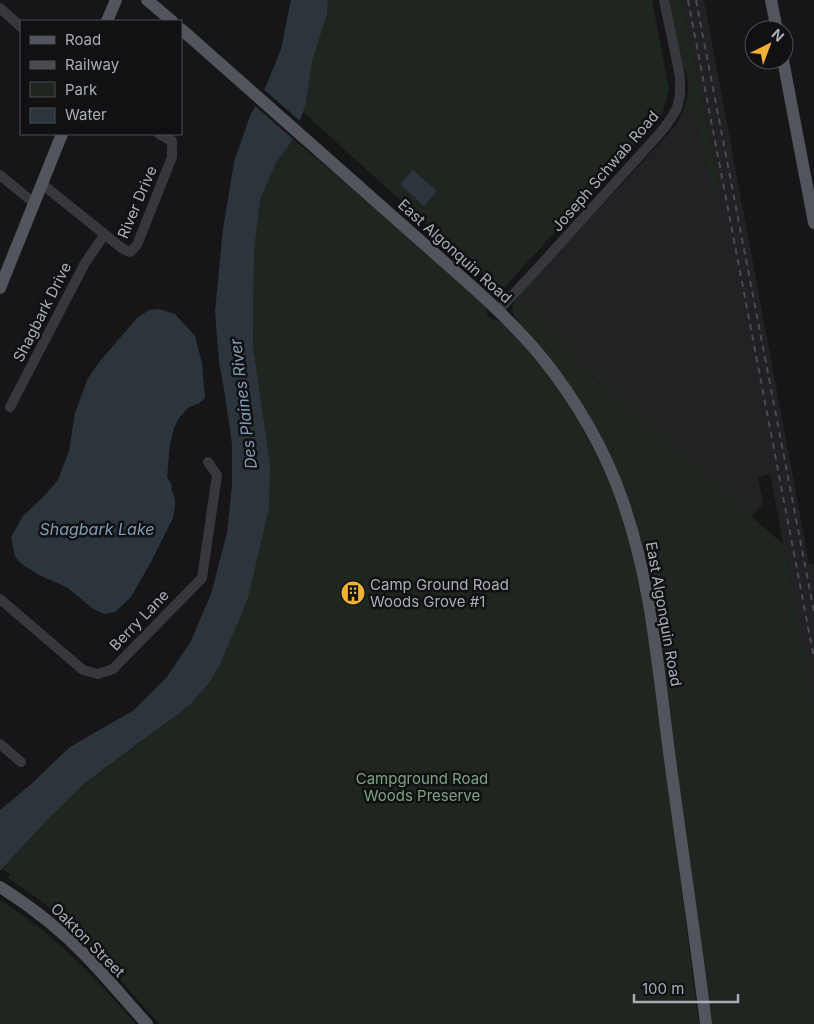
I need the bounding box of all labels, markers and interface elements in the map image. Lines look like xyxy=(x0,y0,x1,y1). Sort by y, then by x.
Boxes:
legend xyxy=(20,20,182,135)
north arrow xyxy=(744,20,794,70)
text: N xyxy=(768,25,788,45)
text: Road xyxy=(65,30,101,49)
text: Railway xyxy=(65,55,120,74)
text: Park xyxy=(65,80,98,99)
text: Water xyxy=(65,105,107,124)
street label: Joseph Schwab Road xyxy=(547,107,663,235)
street label: River Drive xyxy=(113,163,161,241)
street label: East Algonquin Road xyxy=(394,195,516,307)
street label: Shagbark Drive xyxy=(9,259,75,365)
water label: Des Plaines River xyxy=(225,337,261,470)
water label: Shagbark Lake xyxy=(39,519,155,539)
street label: East Algonquin Road xyxy=(642,540,686,688)
place label: Camp Ground Road Woods Grove #1 xyxy=(370,575,509,611)
building icon: Camp Ground Road Woods Grove #1 xyxy=(340,580,366,606)
street label: Berry Lane xyxy=(105,586,173,654)
park label: Campground Road Woods Preserve xyxy=(356,769,488,805)
street label: Oakton Street xyxy=(47,899,129,981)
scale bar xyxy=(634,972,738,1004)
text: 100 m xyxy=(642,979,684,998)

